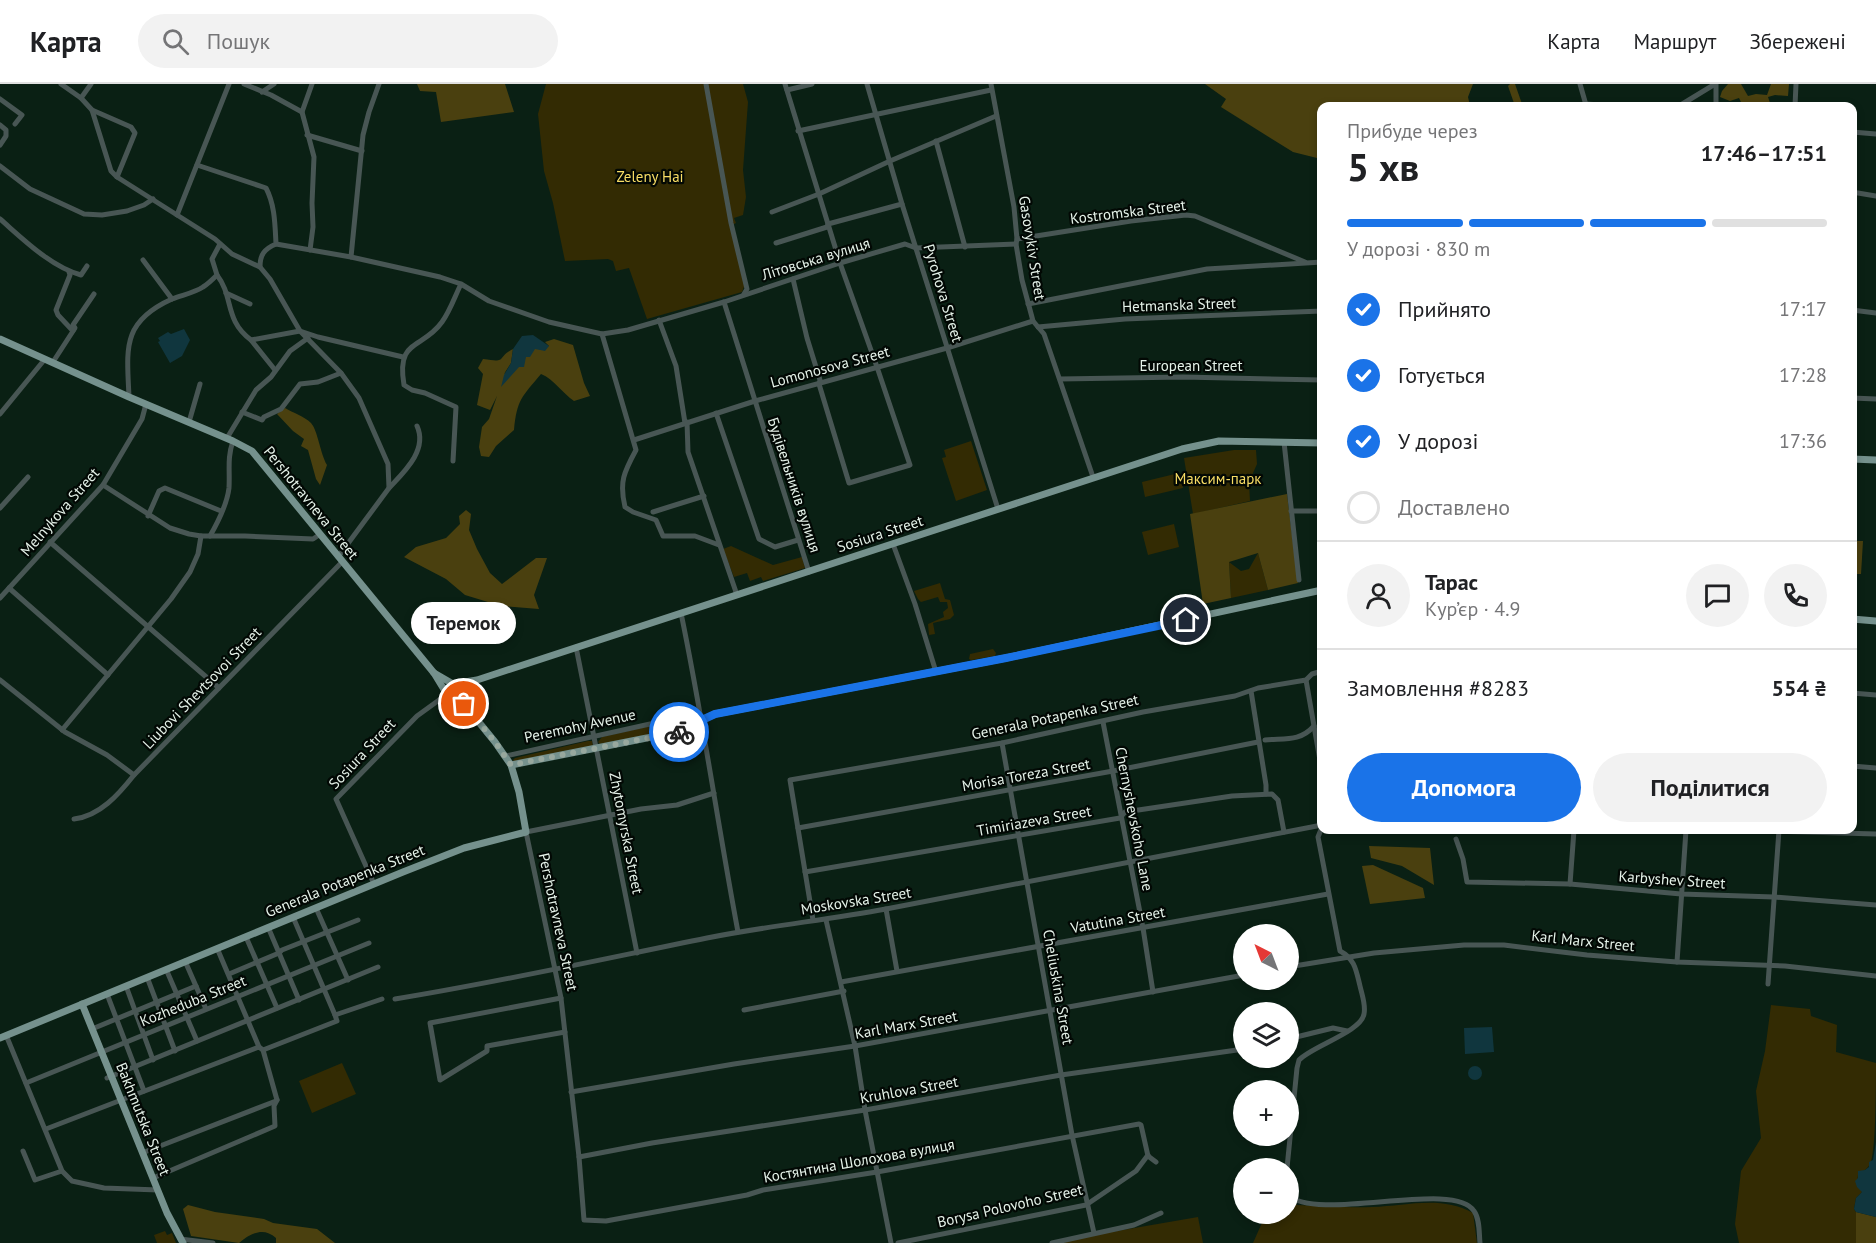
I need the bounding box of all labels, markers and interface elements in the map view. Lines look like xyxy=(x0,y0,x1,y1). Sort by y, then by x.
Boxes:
search box xyxy=(138,14,558,68)
text: Карта xyxy=(30,23,102,60)
icon: search xyxy=(159,25,192,58)
text: Пошук xyxy=(207,27,270,55)
text: Карта xyxy=(1547,28,1600,55)
text: Маршрут xyxy=(1633,28,1716,55)
text: Збережені xyxy=(1749,28,1846,55)
text: Прибуде через xyxy=(1347,118,1478,144)
text: 17:46–17:51 xyxy=(1701,139,1827,167)
text: 5 хв xyxy=(1347,141,1419,192)
park label: Zeleny Hai xyxy=(616,167,684,186)
street label: Gasovykiv Street xyxy=(1015,194,1050,301)
street label: Kostromska Street xyxy=(1069,195,1187,228)
street label: Літовська вулиця xyxy=(758,233,872,284)
text: У дорозі · 830 m xyxy=(1347,236,1490,262)
street label: Pyrohova Street xyxy=(920,242,967,344)
street label: Hetmanska Street xyxy=(1122,293,1236,316)
icon: check xyxy=(1347,293,1380,326)
text: Прийнято xyxy=(1398,295,1491,323)
text: 17:17 xyxy=(1779,296,1827,322)
street label: Lomonosova Street xyxy=(768,341,892,392)
street label: European Street xyxy=(1140,356,1242,375)
icon: check xyxy=(1347,359,1380,392)
text: Готується xyxy=(1398,361,1485,389)
text: 17:28 xyxy=(1779,362,1827,388)
street label: Будівельників вулиця xyxy=(764,415,825,555)
icon: check xyxy=(1347,425,1380,458)
text: У дорозі xyxy=(1398,427,1478,455)
text: 17:36 xyxy=(1779,428,1827,454)
street label: Pershotravneva Street xyxy=(260,442,363,563)
street label: Melnykova Street xyxy=(16,464,103,560)
park label: Максим-парк xyxy=(1174,469,1262,488)
text: Доставлено xyxy=(1398,493,1510,521)
street label: Sosiura Street xyxy=(834,511,925,556)
button: person xyxy=(1347,564,1410,627)
button: chat xyxy=(1686,564,1749,627)
button: phone xyxy=(1764,564,1827,627)
text: Тарас xyxy=(1425,568,1478,596)
pin xyxy=(1160,594,1211,645)
text: Кур’єр · 4.9 xyxy=(1425,596,1520,622)
callout: Теремок xyxy=(412,602,516,644)
icon: home xyxy=(1169,603,1202,636)
text: Теремок xyxy=(427,610,500,636)
street label: Liubovi Shevtsovoi Street xyxy=(138,623,265,753)
text: Замовлення #8283 xyxy=(1347,674,1529,702)
text: 554 ₴ xyxy=(1772,674,1827,702)
pin xyxy=(438,678,489,729)
icon: bag xyxy=(447,687,480,720)
street label: Generala Potapenka Street xyxy=(970,690,1140,744)
courier xyxy=(649,702,709,762)
street label: Peremohy Avenue xyxy=(522,704,637,747)
street label: Sosiura Street xyxy=(324,715,399,793)
icon: bike xyxy=(663,716,696,749)
street label: Chernyshevskoho Lane xyxy=(1111,745,1158,892)
button: Допомога xyxy=(1347,753,1581,822)
button: Поділитися xyxy=(1593,753,1827,822)
street label: Morisa Toreza Street xyxy=(960,754,1091,795)
street label: Zhytomyrska Street xyxy=(605,770,648,896)
street label: Timiriazeva Street xyxy=(975,801,1093,840)
street label: Generala Potapenka Street xyxy=(262,840,427,921)
street label: Pershotravneva Street xyxy=(535,851,582,993)
street label: Karbyshev Street xyxy=(1618,866,1726,893)
street label: Moskovska Street xyxy=(799,882,913,919)
street label: Vatutina Street xyxy=(1068,902,1167,937)
north arrow xyxy=(1233,924,1299,990)
map controls xyxy=(1233,924,1299,1224)
street label: Karl Marx Street xyxy=(1531,926,1636,955)
street label: Cheliuskina Street xyxy=(1039,928,1078,1046)
street label: Kozheduba Street xyxy=(137,971,249,1030)
button: layers xyxy=(1233,1002,1299,1068)
street label: Karl Marx Street xyxy=(853,1006,959,1043)
street label: Bakhmutska Street xyxy=(112,1060,175,1178)
street label: Kruhlova Street xyxy=(858,1072,959,1107)
button: + xyxy=(1233,1080,1299,1146)
street label: Костянтина Шолохова вулиця xyxy=(762,1134,956,1187)
button: − xyxy=(1233,1158,1299,1224)
street label: Borysa Polovoho Street xyxy=(935,1180,1084,1231)

